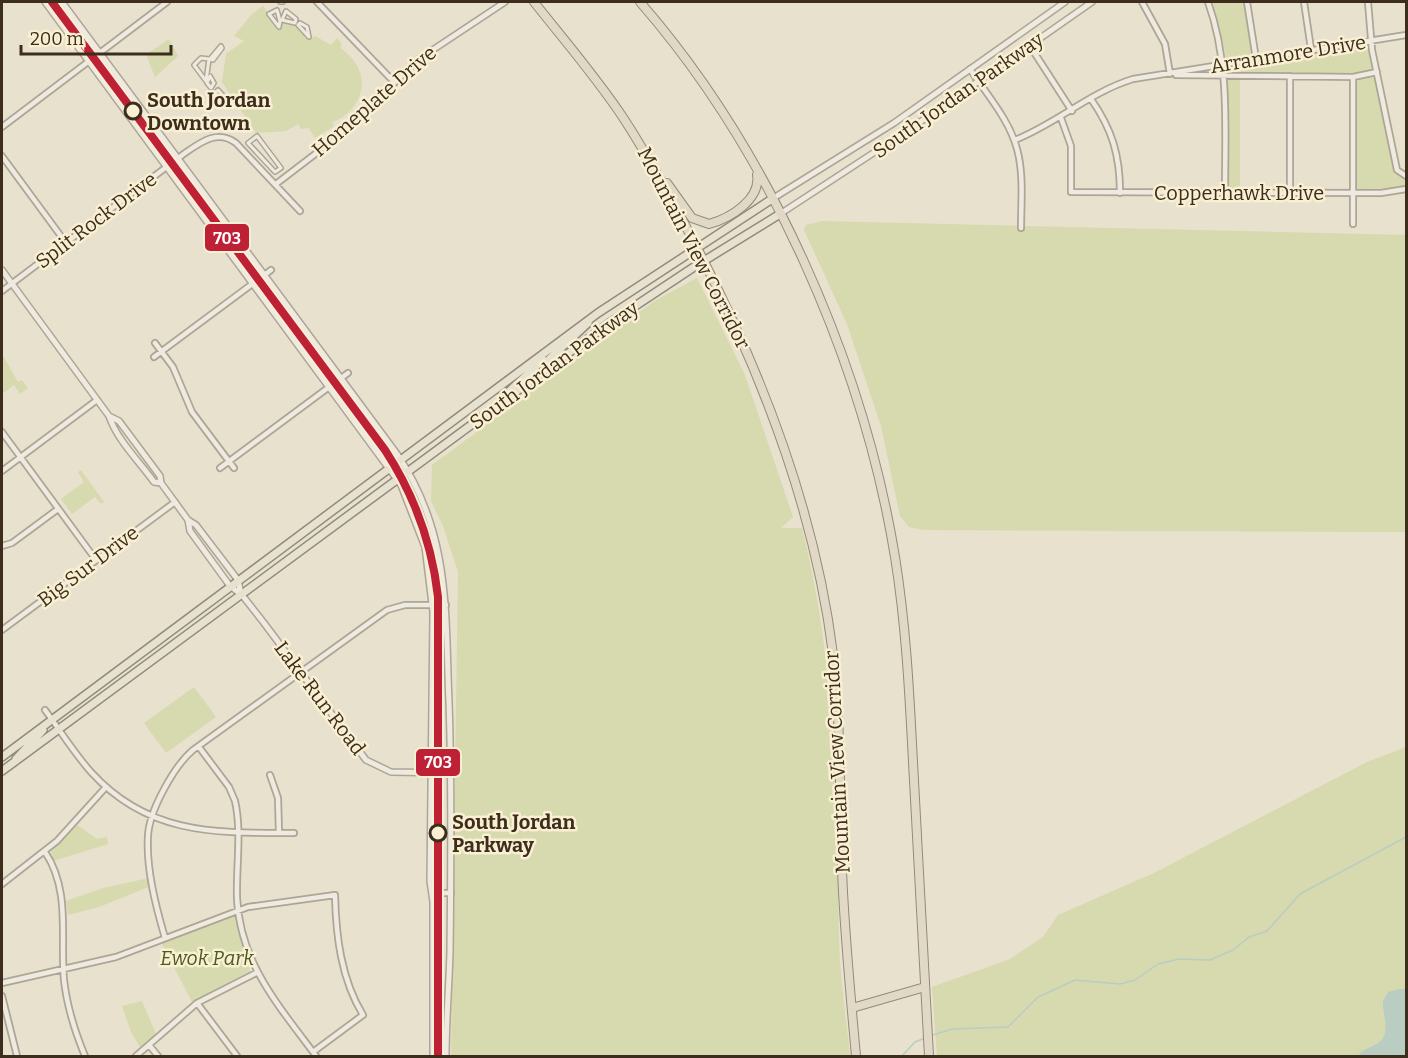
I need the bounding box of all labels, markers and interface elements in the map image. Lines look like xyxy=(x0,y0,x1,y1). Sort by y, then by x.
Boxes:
scale bar xyxy=(21,18,171,56)
street label: South Jordan Parkway xyxy=(868,27,1048,163)
text: 200 m xyxy=(30,28,84,50)
street label: Arranmore Drive xyxy=(1208,30,1368,78)
street label: Homeplate Drive xyxy=(307,41,441,161)
place label: South Jordan Downtown xyxy=(147,88,271,135)
marker: South Jordan Downtown xyxy=(124,102,142,120)
street label: Mountain View Corridor xyxy=(633,143,755,353)
street label: Split Rock Drive xyxy=(31,167,161,273)
street label: Copperhawk Drive xyxy=(1154,181,1324,205)
line badge: 703 xyxy=(204,223,250,252)
text: 703 xyxy=(213,229,241,248)
street label: South Jordan Parkway xyxy=(465,295,643,434)
street label: Big Sur Drive xyxy=(33,520,143,612)
street label: Lake Run Road xyxy=(269,636,371,760)
street label: Mountain View Corridor xyxy=(819,650,855,874)
line badge: 703 xyxy=(415,748,461,777)
text: 703 xyxy=(424,753,452,772)
place label: South Jordan Parkway xyxy=(452,810,576,857)
marker: South Jordan Parkway xyxy=(429,824,447,842)
park label: Ewok Park xyxy=(160,946,254,970)

